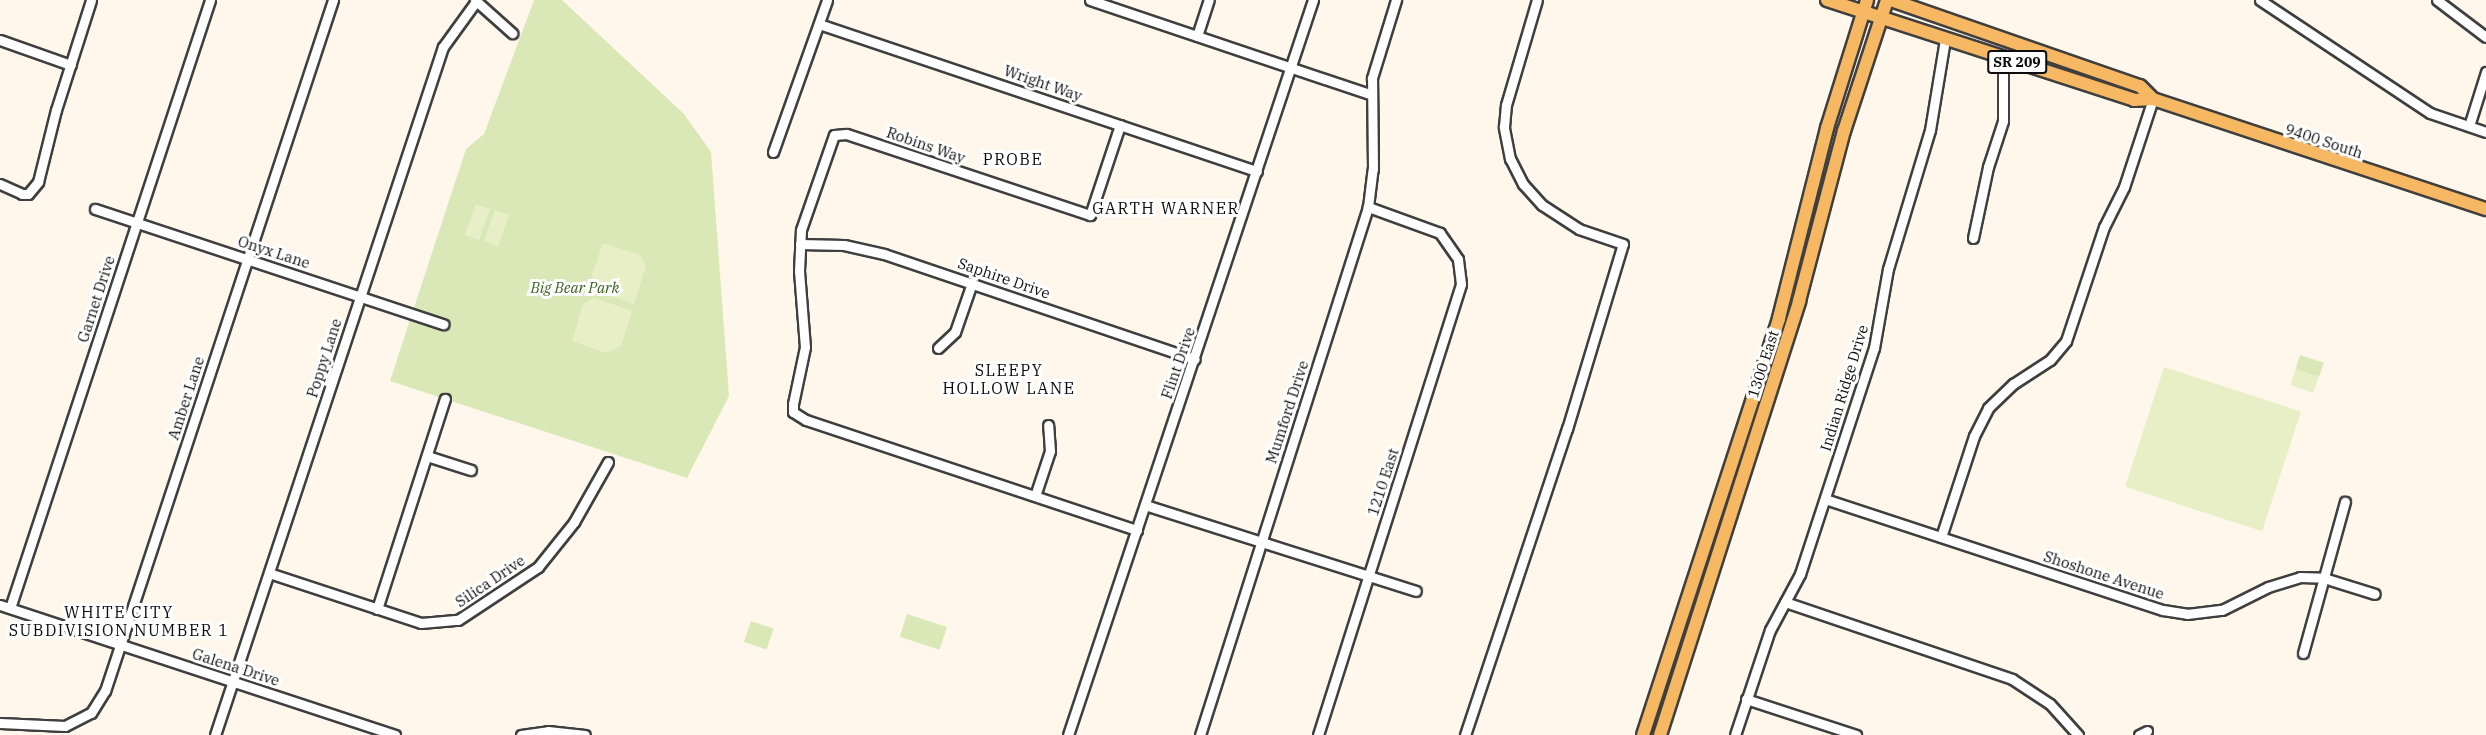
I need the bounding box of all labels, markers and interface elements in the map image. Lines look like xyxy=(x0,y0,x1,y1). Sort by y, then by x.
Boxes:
road number: SR 209 xyxy=(1987,51,2047,73)
street label: Wright Way xyxy=(1002,61,1084,105)
street label: 9400 South xyxy=(2283,120,2365,162)
street label: Robins Way xyxy=(884,123,968,167)
district label: PROBE xyxy=(983,149,1043,169)
district label: GARTH WARNER xyxy=(1092,198,1240,218)
street label: Onyx Lane xyxy=(236,232,312,272)
street label: Garnet Drive xyxy=(74,253,118,345)
street label: Saphire Drive xyxy=(956,254,1052,302)
park label: Big Bear Park xyxy=(530,279,620,297)
street label: Poppy Lane xyxy=(303,316,345,400)
street label: Indian Ridge Drive xyxy=(1816,323,1872,453)
street label: Flint Drive xyxy=(1157,325,1199,401)
street label: 1300 East xyxy=(1744,328,1782,400)
street label: Amber Lane xyxy=(164,354,208,442)
street label: Mumford Drive xyxy=(1262,358,1312,466)
district label: SLEEPY HOLLOW LANE xyxy=(942,360,1076,398)
street label: 1210 East xyxy=(1364,446,1402,518)
street label: Shoshone Avenue xyxy=(2041,547,2167,603)
street label: Silica Drive xyxy=(452,551,528,611)
district label: WHITE CITY SUBDIVISION NUMBER 1 xyxy=(9,602,229,640)
street label: Galena Drive xyxy=(190,644,282,690)

